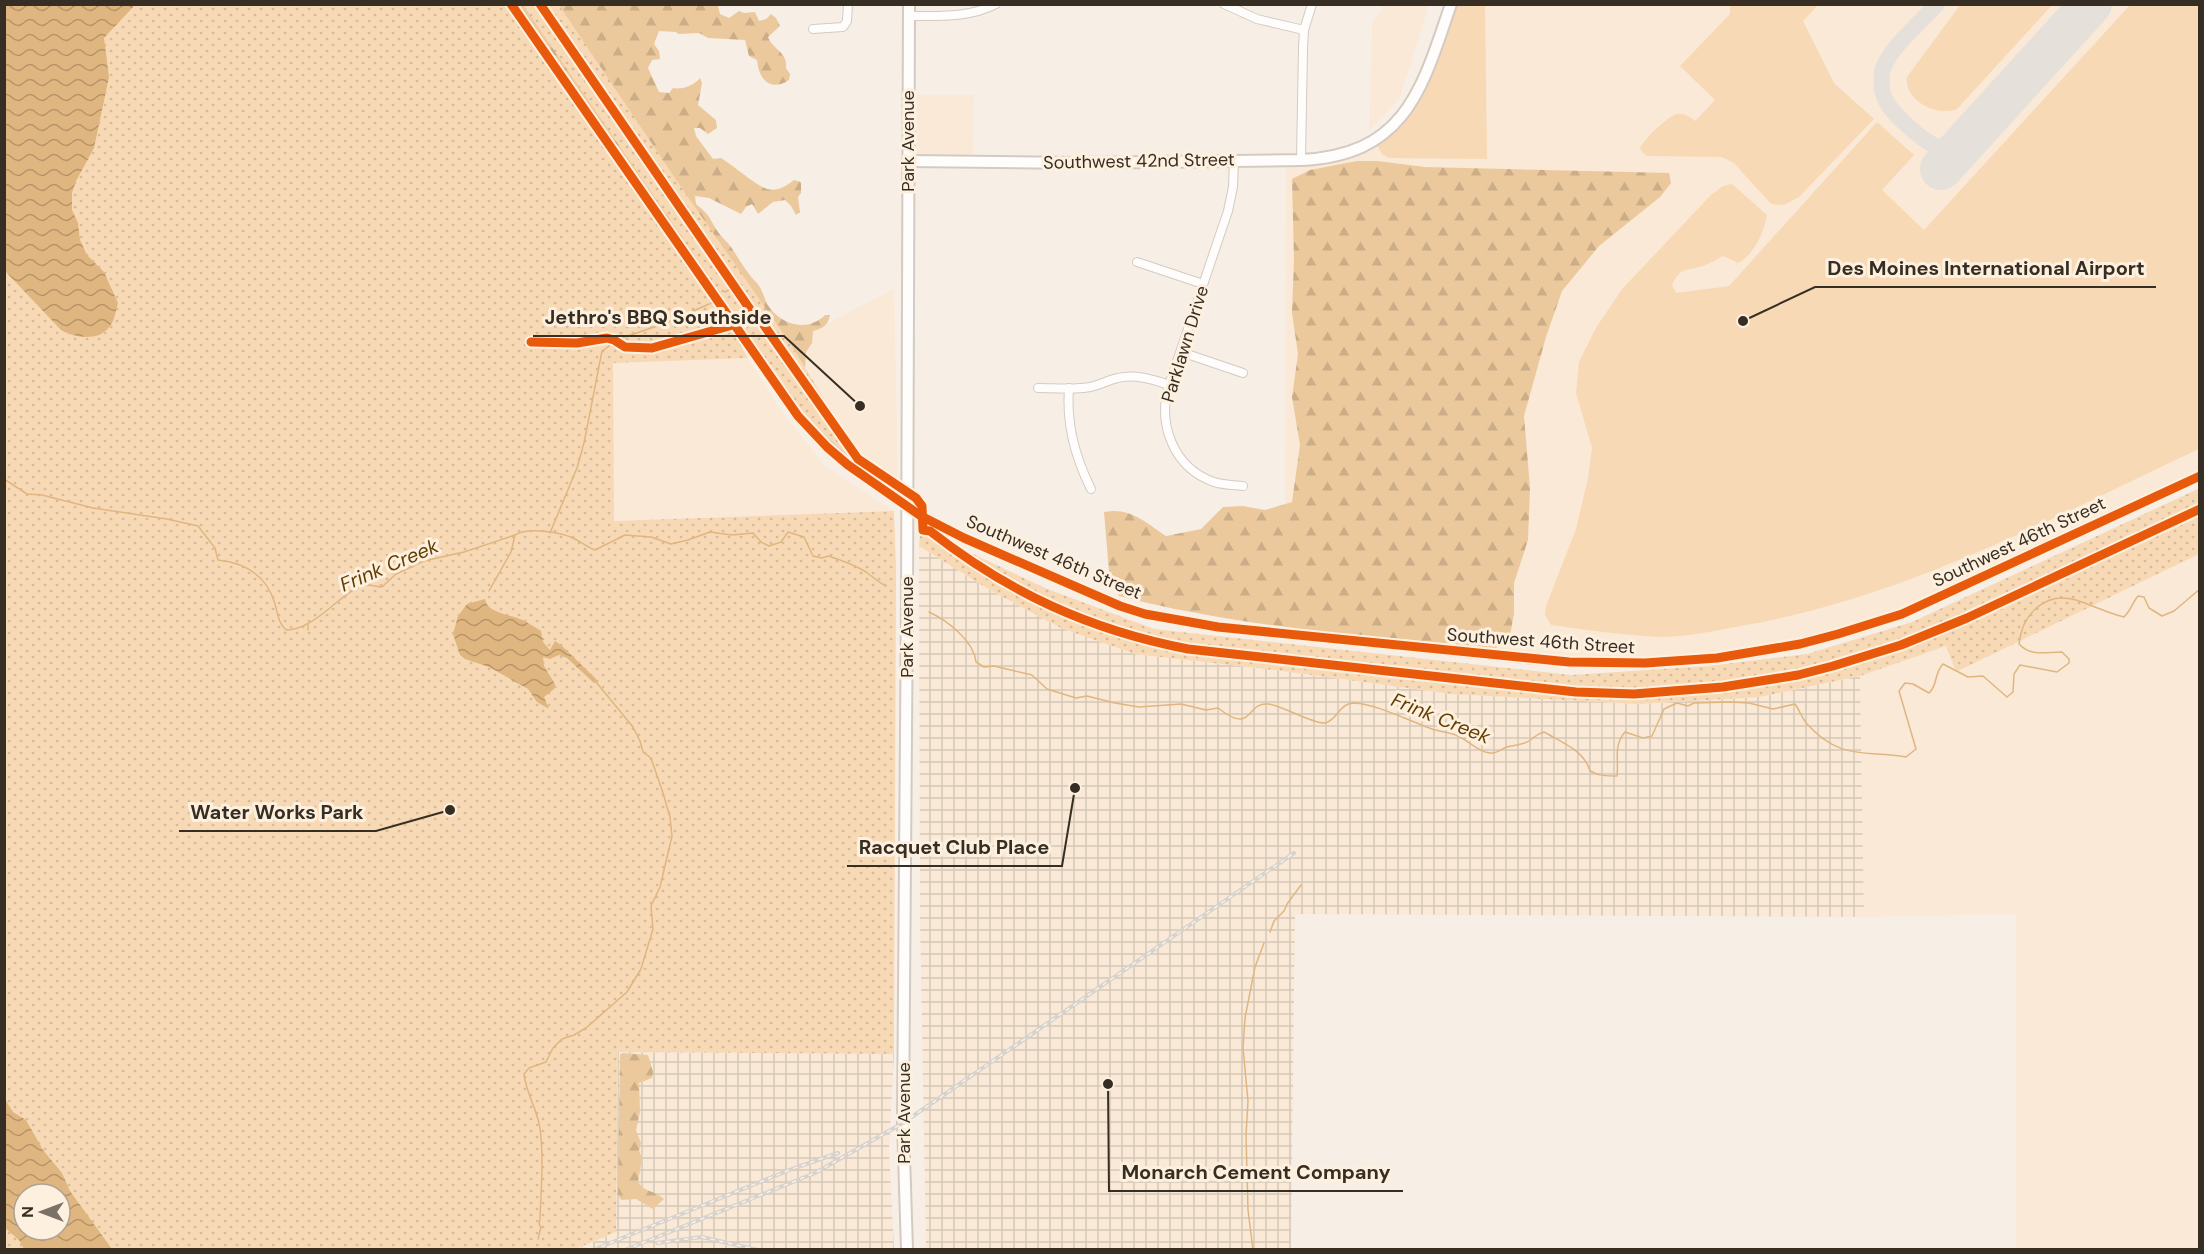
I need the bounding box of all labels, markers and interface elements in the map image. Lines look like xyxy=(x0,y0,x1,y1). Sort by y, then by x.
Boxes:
street label: Park Avenue xyxy=(896,90,920,192)
street label: Southwest 42nd Street xyxy=(1043,147,1235,175)
callout: Des Moines International Airport xyxy=(1815,249,2156,287)
text: Des Moines International Airport xyxy=(1827,255,2145,281)
street label: Parklawn Drive xyxy=(1156,283,1214,405)
callout: Jethro's BBQ Southside xyxy=(533,298,784,336)
text: Jethro's BBQ Southside xyxy=(545,304,771,330)
street label: Southwest 46th Street xyxy=(1929,491,2109,593)
street label: Southwest 46th Street xyxy=(963,509,1145,605)
water label: Frink Creek xyxy=(336,532,443,597)
street label: Park Avenue xyxy=(895,576,919,678)
street label: Southwest 46th Street xyxy=(1446,622,1636,660)
water label: Frink Creek xyxy=(1388,686,1495,750)
callout: Water Works Park xyxy=(179,793,376,831)
text: Water Works Park xyxy=(190,799,364,825)
callout: Racquet Club Place xyxy=(847,828,1062,866)
text: Racquet Club Place xyxy=(859,834,1049,860)
street label: Park Avenue xyxy=(892,1062,916,1164)
callout: Monarch Cement Company xyxy=(1109,1153,1403,1191)
text: Monarch Cement Company xyxy=(1121,1159,1391,1185)
north arrow xyxy=(12,1182,72,1242)
text: N xyxy=(17,1206,38,1218)

